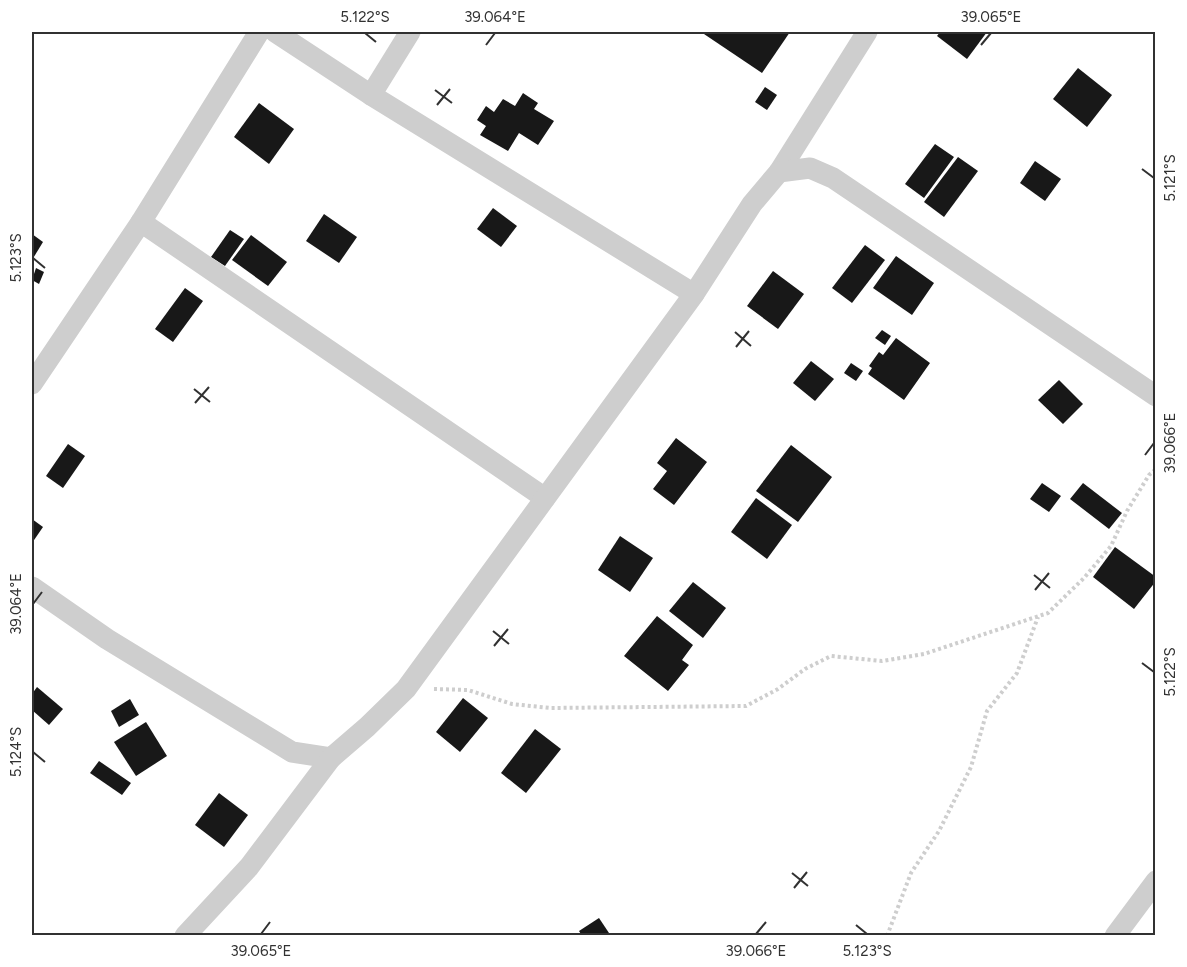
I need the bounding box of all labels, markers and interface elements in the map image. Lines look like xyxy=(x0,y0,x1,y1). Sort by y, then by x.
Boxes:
text: 5.122°S xyxy=(340,8,390,26)
text: 39.064°E xyxy=(464,8,526,26)
text: 39.065°E xyxy=(961,8,1021,26)
text: 5.121°S xyxy=(1161,154,1179,202)
text: 5.123°S xyxy=(7,233,25,283)
text: 39.066°E xyxy=(1161,413,1179,473)
text: 39.064°E xyxy=(7,573,25,635)
text: 5.122°S xyxy=(1161,647,1179,697)
text: 5.124°S xyxy=(7,727,25,777)
text: 39.065°E xyxy=(231,942,291,960)
text: 39.066°E xyxy=(726,942,786,960)
text: 5.123°S xyxy=(842,942,892,960)

